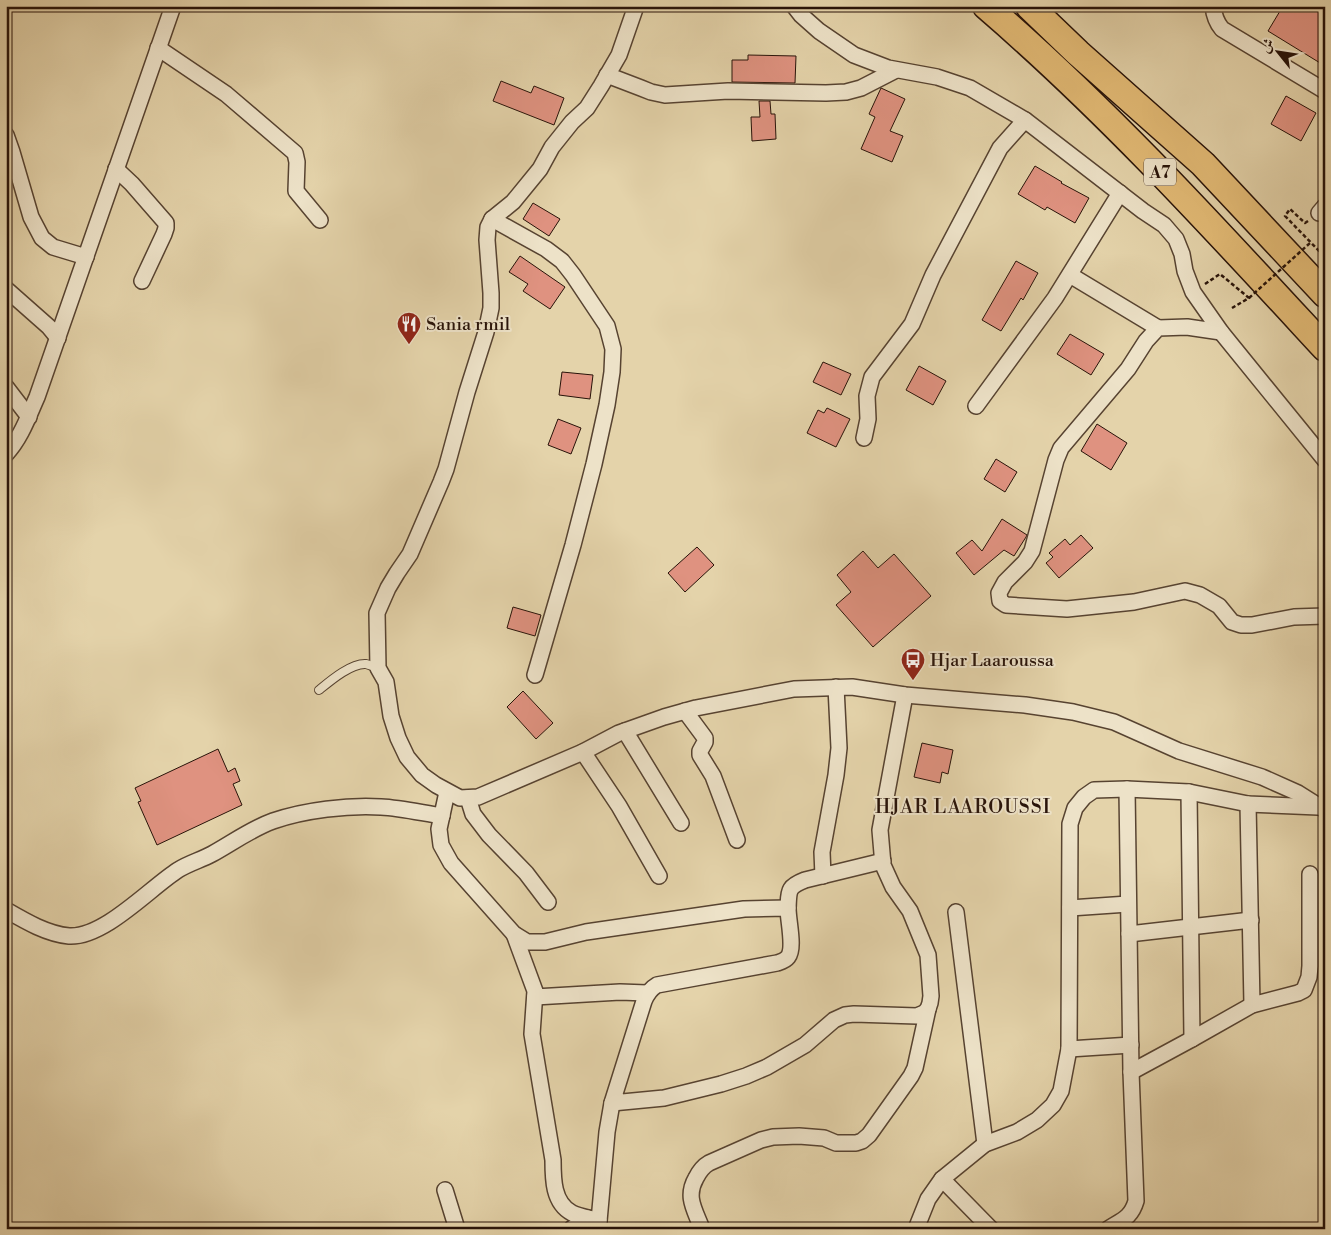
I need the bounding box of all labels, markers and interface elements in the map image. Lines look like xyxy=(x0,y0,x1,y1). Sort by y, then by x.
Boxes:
north arrow xyxy=(1254,28,1304,78)
text: ش xyxy=(1256,35,1279,57)
road number: A7 xyxy=(1144,158,1176,186)
restaurant icon: Sania rmil xyxy=(396,311,422,345)
place label: Sania rmil xyxy=(426,313,511,336)
bus stop icon: Hjar Laaroussa xyxy=(900,647,926,681)
place label: Hjar Laaroussa xyxy=(930,649,1055,672)
district label: HJAR LAAROUSSI xyxy=(875,795,1051,819)

